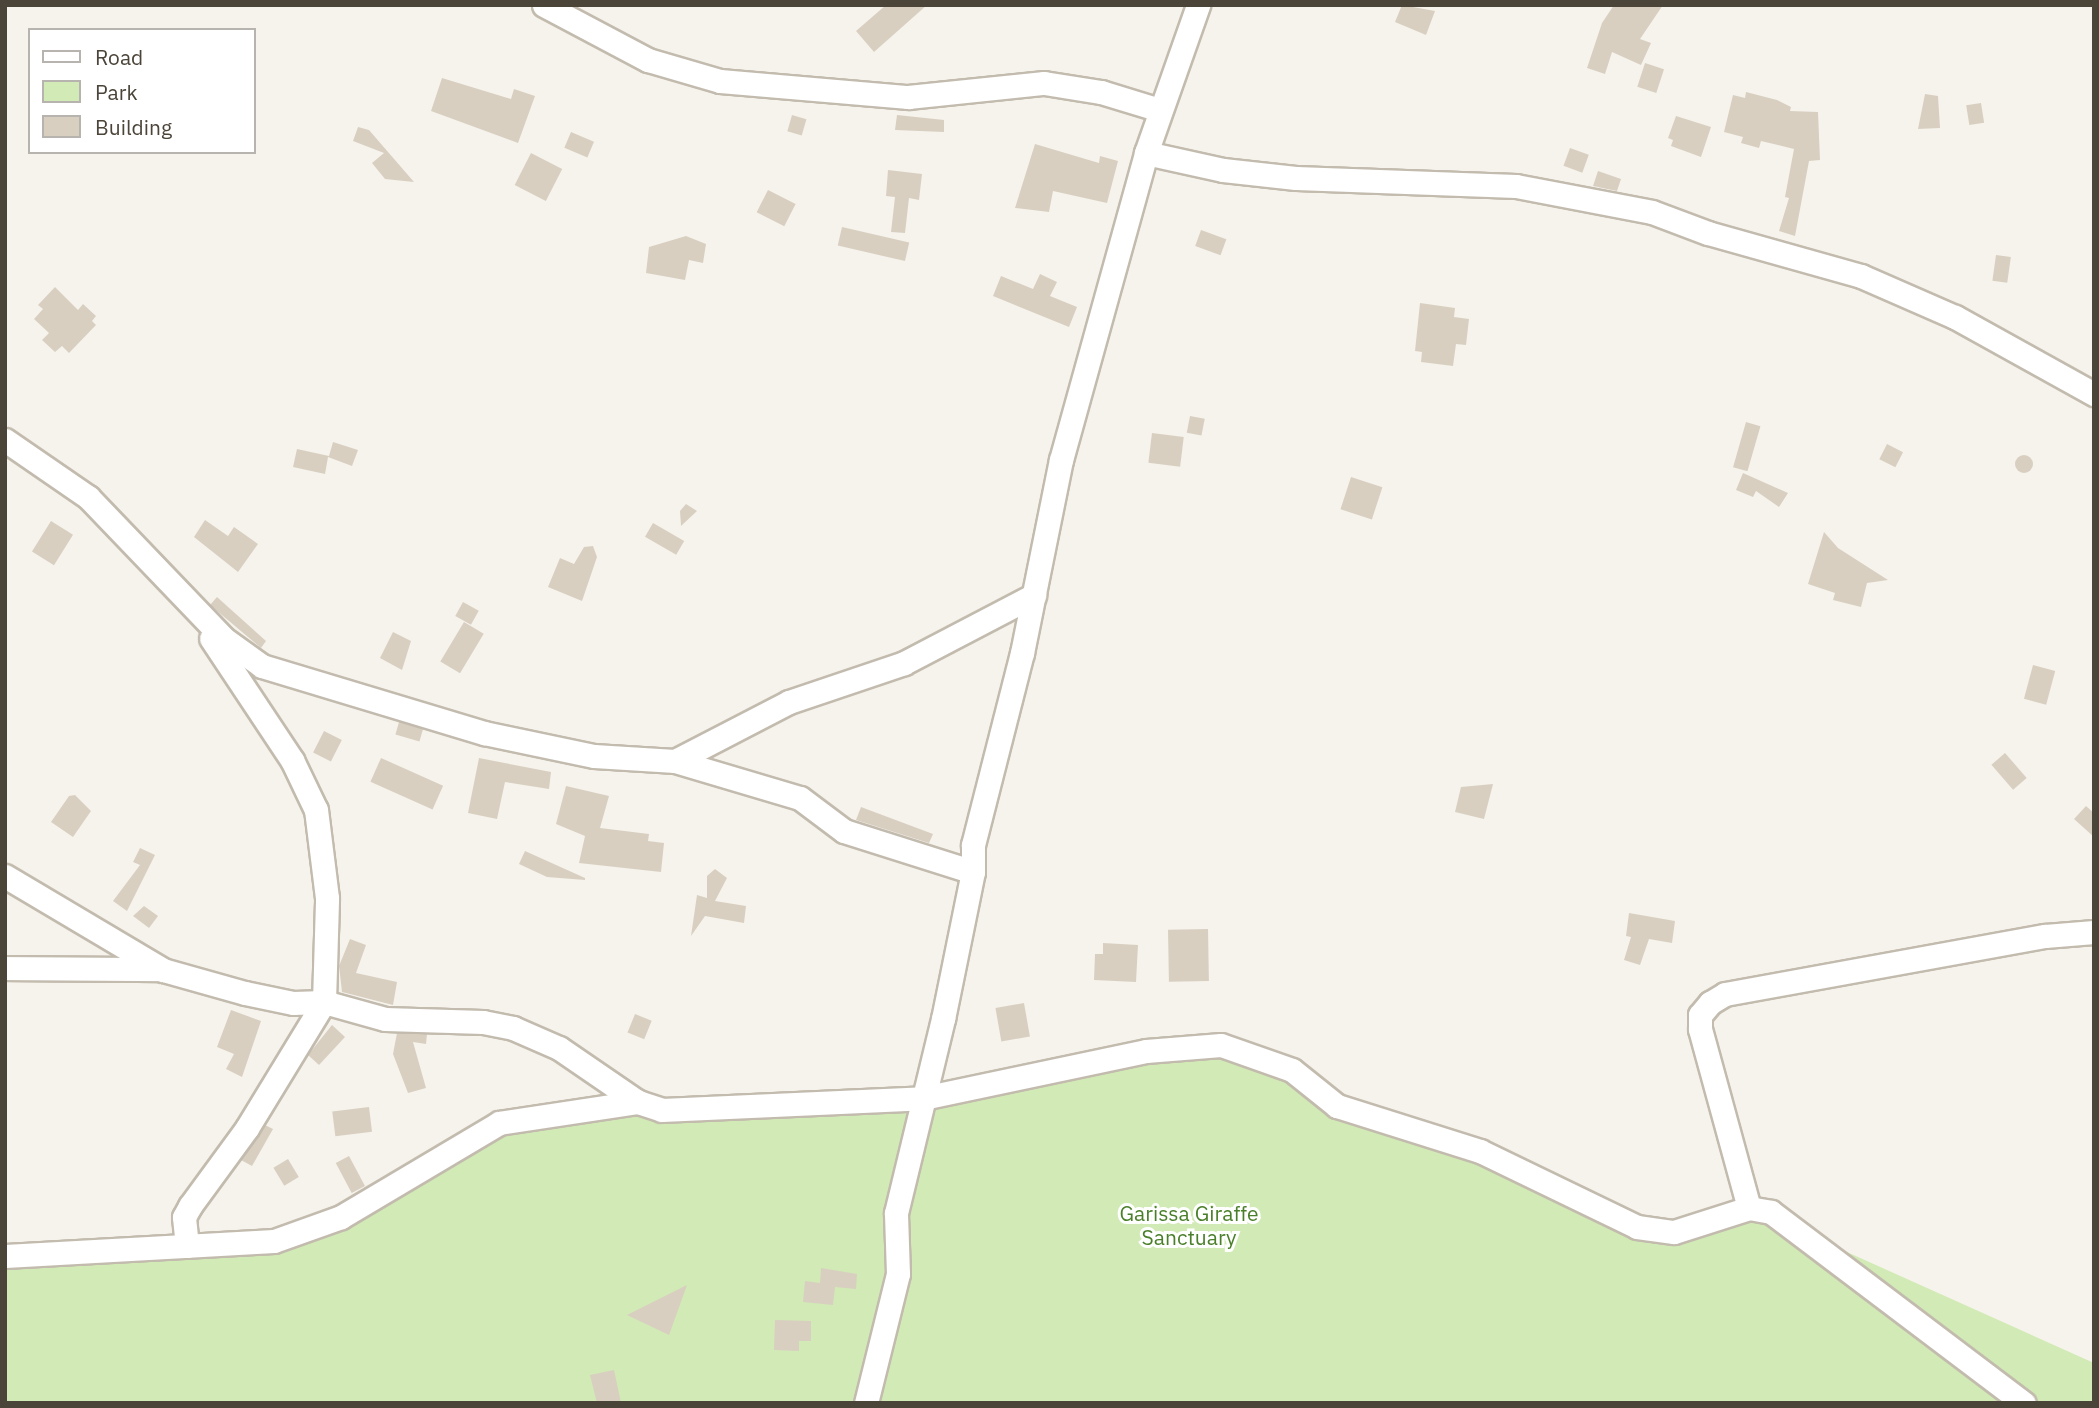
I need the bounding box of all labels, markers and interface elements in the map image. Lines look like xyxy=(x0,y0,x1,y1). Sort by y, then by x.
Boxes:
legend xyxy=(28,28,256,154)
text: Road xyxy=(95,43,143,71)
text: Park xyxy=(95,78,138,106)
text: Building xyxy=(95,113,172,141)
park label: Garissa Giraffe Sanctuary xyxy=(1120,1200,1258,1250)

